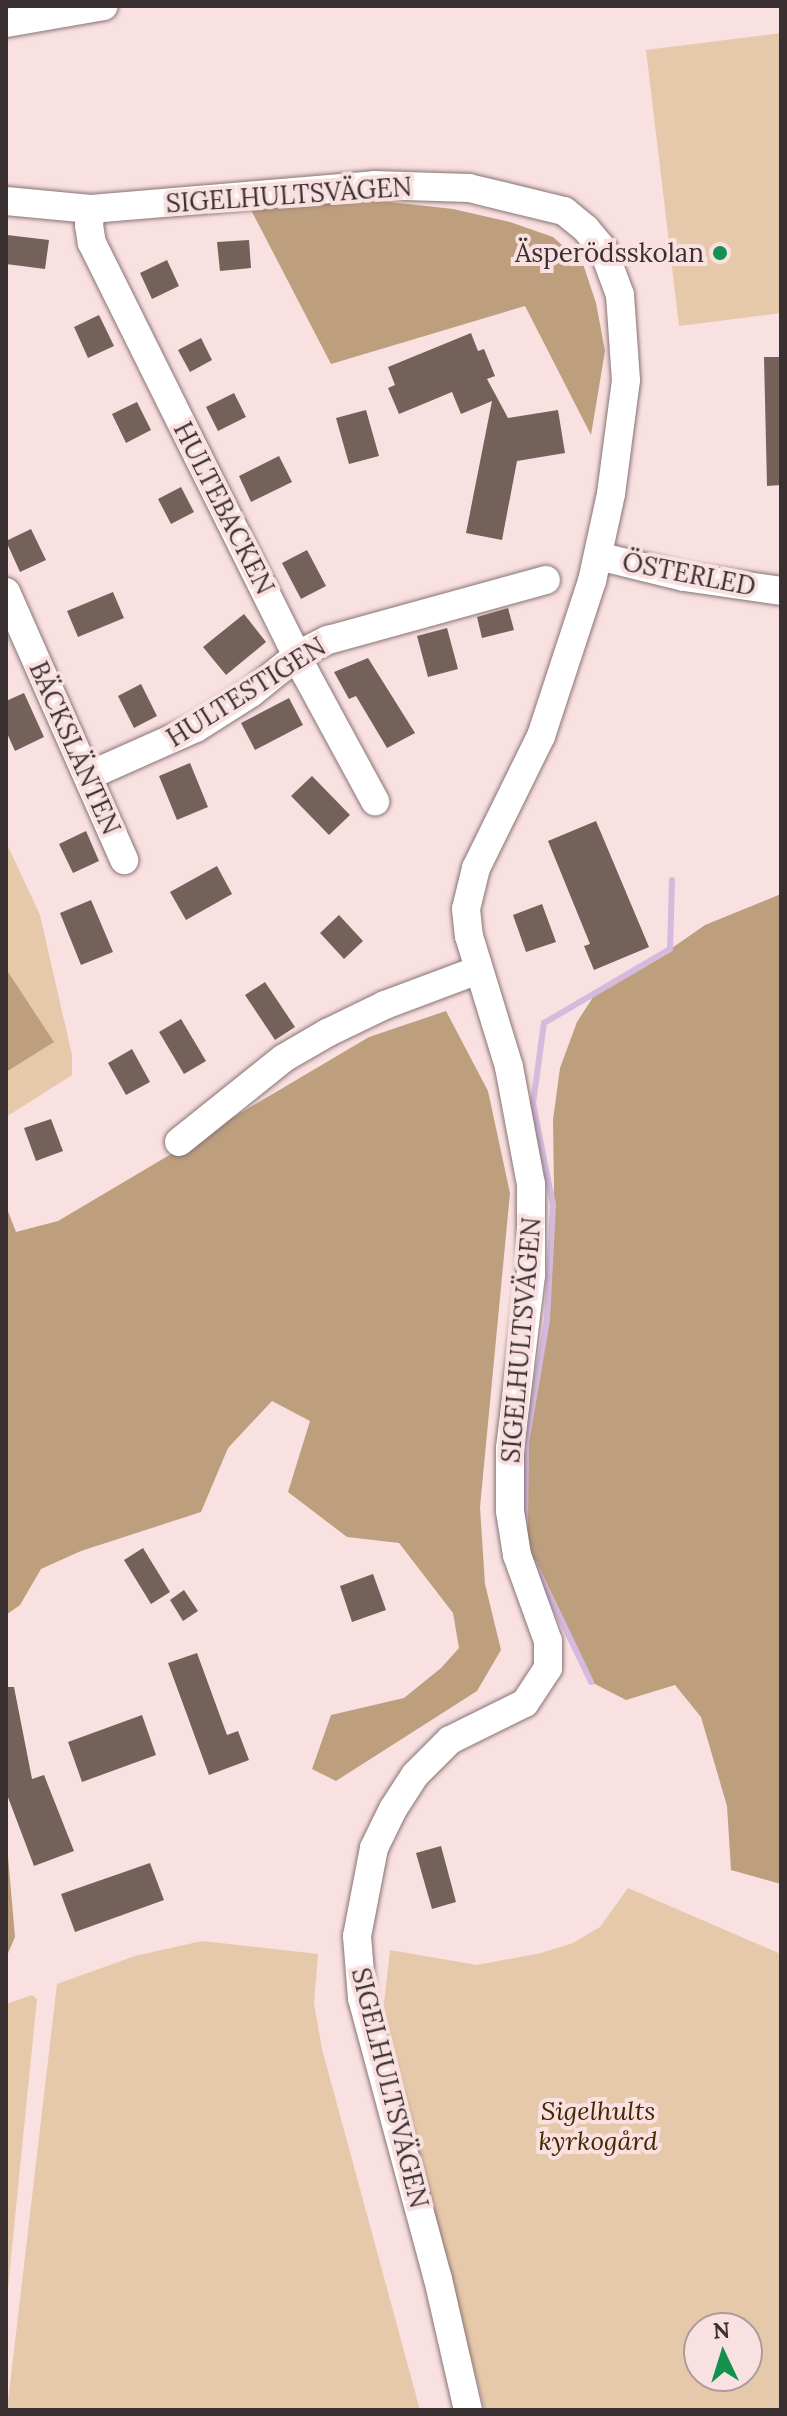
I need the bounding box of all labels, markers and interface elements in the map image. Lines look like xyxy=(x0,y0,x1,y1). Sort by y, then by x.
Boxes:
street label: SIGELHULTSVÄGEN xyxy=(165,171,413,219)
place label: Äsperödsskolan xyxy=(515,237,704,269)
marker: Äsperödsskolan xyxy=(711,244,729,262)
street label: HULTEBACKEN xyxy=(167,416,281,600)
street label: ÖSTERLED xyxy=(620,546,758,602)
street label: HULTESTIGEN xyxy=(161,631,331,753)
street label: BÄCKSLÄNTEN xyxy=(23,657,127,839)
street label: SIGELHULTSVÄGEN xyxy=(495,1216,547,1464)
street label: SIGELHULTSVÄGEN xyxy=(345,1965,435,2211)
park label: Sigelhults kyrkogård xyxy=(538,2095,658,2156)
north arrow xyxy=(683,2312,763,2392)
text: N xyxy=(712,2315,731,2345)

